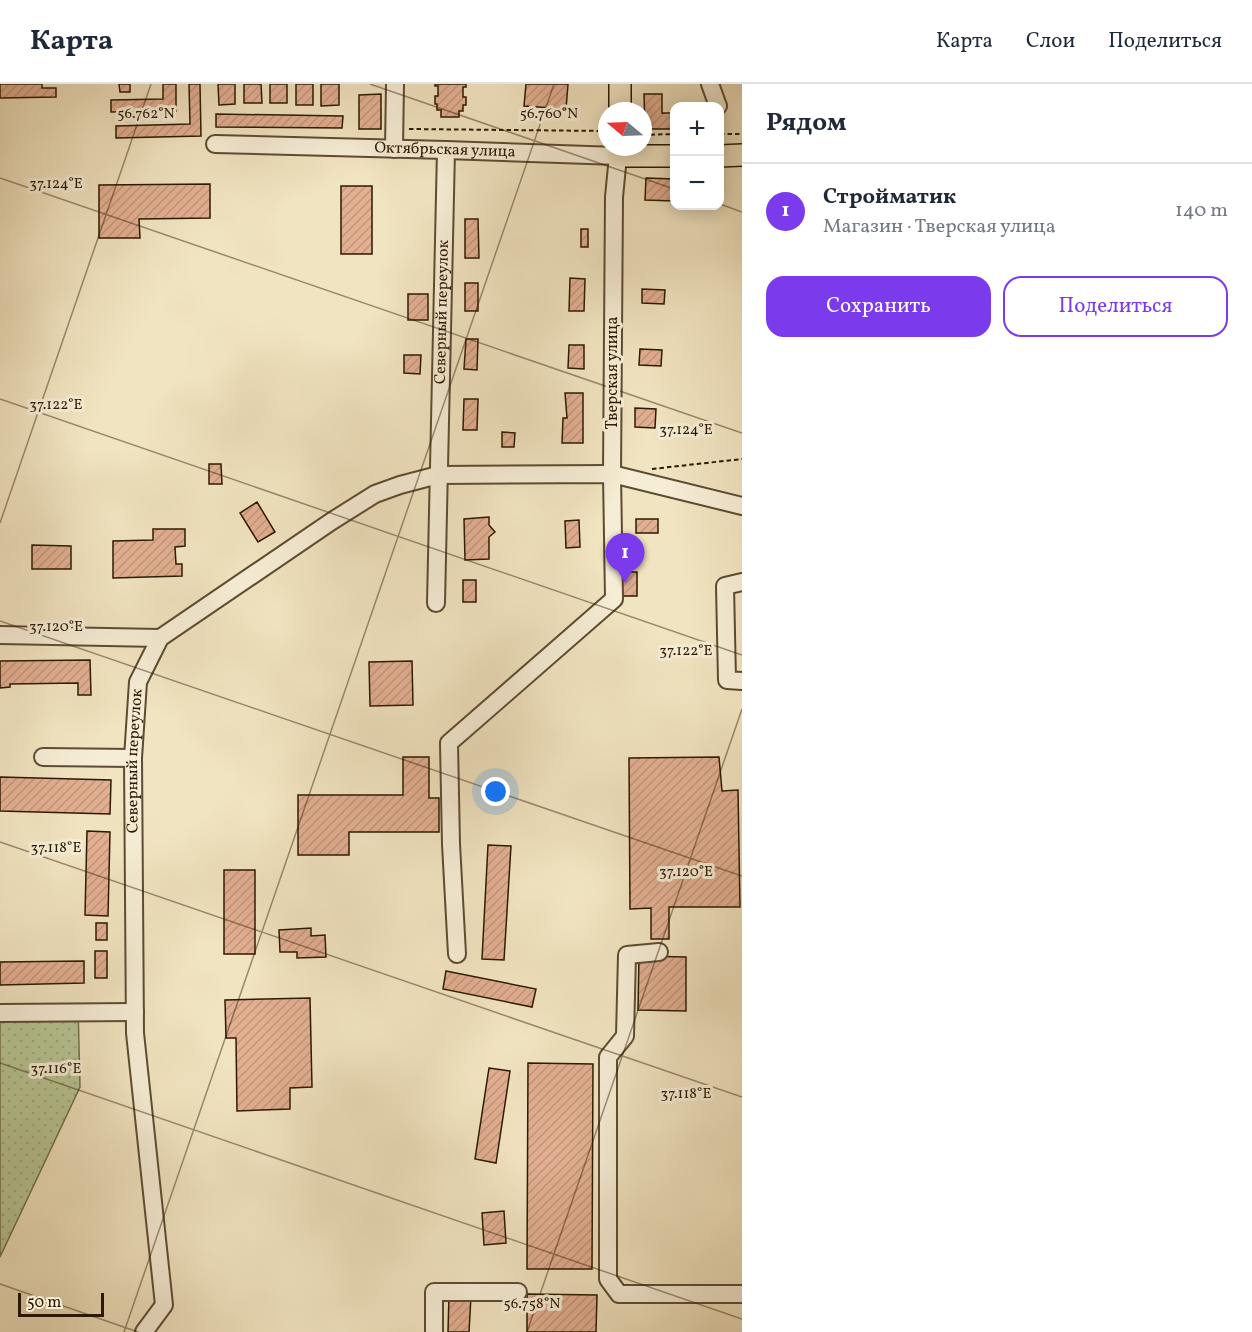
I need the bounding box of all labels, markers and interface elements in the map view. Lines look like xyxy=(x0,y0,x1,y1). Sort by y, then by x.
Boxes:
text: Карта xyxy=(30,22,113,61)
text: Карта xyxy=(936,27,993,56)
text: Слои xyxy=(1026,27,1075,56)
text: Поделиться xyxy=(1108,27,1222,56)
north arrow xyxy=(598,102,652,156)
map controls xyxy=(670,102,724,210)
button: + xyxy=(670,102,724,156)
text: 56.762°N xyxy=(117,104,175,125)
text: 56.760°N xyxy=(520,104,578,125)
text: Рядом xyxy=(766,105,846,141)
street label: Октябрьская улица xyxy=(374,137,516,163)
button: − xyxy=(670,156,724,210)
text: 37.124°E xyxy=(29,174,83,195)
text: Стройматик xyxy=(823,182,956,213)
text: 1 xyxy=(781,197,790,225)
text: 140 m xyxy=(1175,197,1228,225)
text: Магазин · Тверская улица xyxy=(823,213,1056,241)
street label: Северный переулок xyxy=(430,239,455,385)
button: Сохранить xyxy=(766,276,991,337)
button: Поделиться xyxy=(1003,276,1228,337)
street label: Тверская улица xyxy=(602,317,624,429)
text: 37.122°E xyxy=(29,395,83,416)
text: 37.124°E xyxy=(659,420,713,441)
pin: 1 xyxy=(606,534,644,583)
text: 37.120°E xyxy=(29,617,83,638)
text: 37.122°E xyxy=(659,641,713,662)
street label: Северный переулок xyxy=(122,688,149,833)
your location xyxy=(481,777,510,806)
text: 37.118°E xyxy=(31,838,81,859)
text: 37.120°E xyxy=(659,862,713,883)
text: 37.116°E xyxy=(31,1059,81,1080)
text: 37.118°E xyxy=(661,1084,711,1105)
scale bar xyxy=(18,1290,104,1318)
text: 50 m xyxy=(27,1292,61,1314)
text: 56.758°N xyxy=(504,1294,560,1315)

